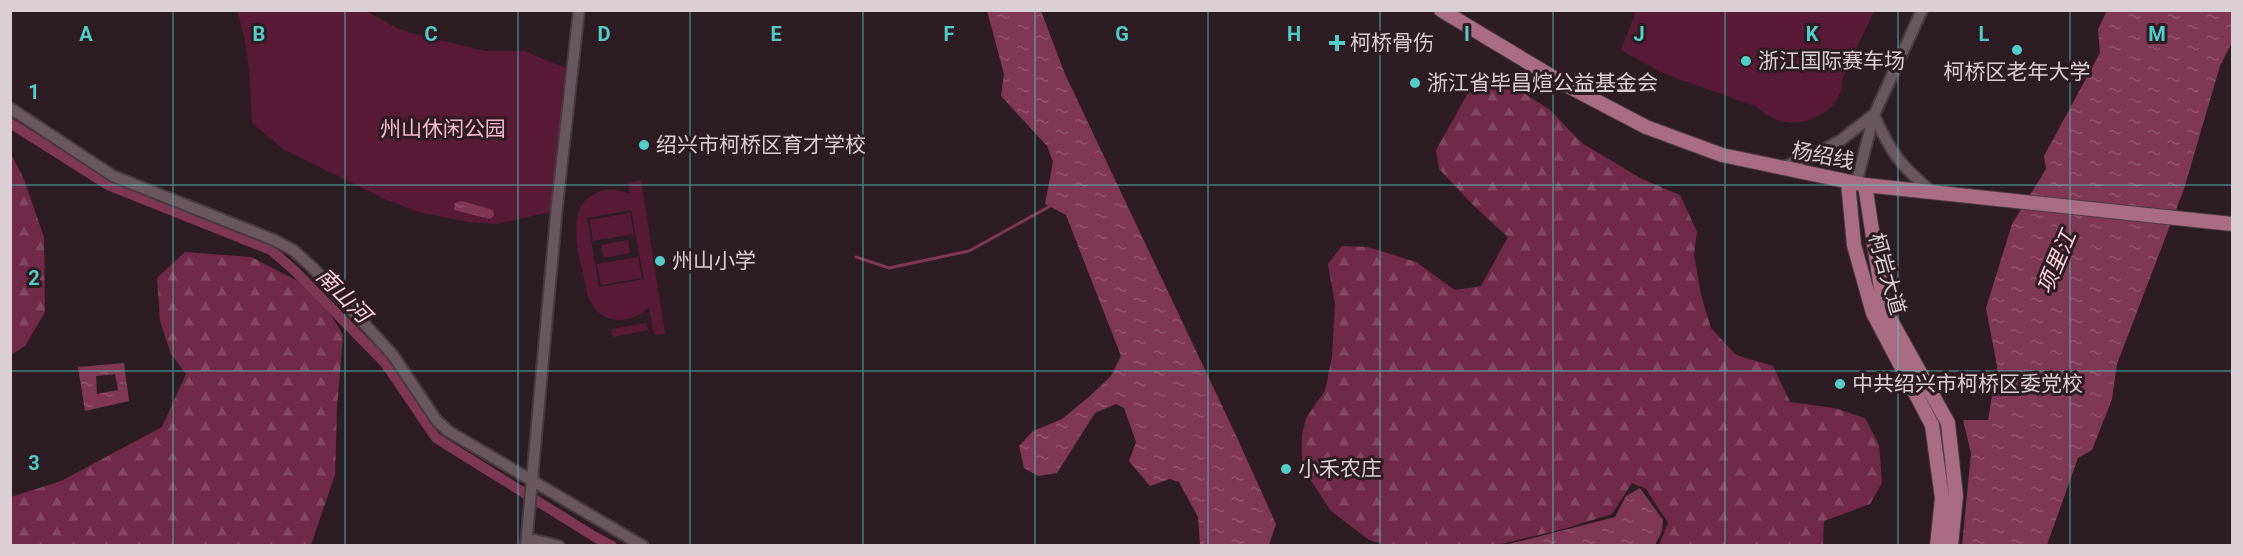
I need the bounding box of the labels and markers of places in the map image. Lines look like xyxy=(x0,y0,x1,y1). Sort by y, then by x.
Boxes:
place label: 柯桥骨伤 xyxy=(1350,31,1434,55)
marker: 柯桥骨伤 xyxy=(1328,34,1346,52)
marker: 柯桥区老年大学 xyxy=(2010,43,2024,57)
place label: 浙江国际赛车场 xyxy=(1758,49,1905,73)
marker: 浙江国际赛车场 xyxy=(1739,54,1753,68)
place label: 柯桥区老年大学 xyxy=(1944,60,2091,84)
place label: 浙江省毕昌煊公益基金会 xyxy=(1427,71,1658,95)
marker: 浙江省毕昌煊公益基金会 xyxy=(1408,76,1422,90)
place label: 绍兴市柯桥区育才学校 xyxy=(656,133,866,157)
marker: 绍兴市柯桥区育才学校 xyxy=(637,138,651,152)
place label: 州山小学 xyxy=(672,249,756,273)
marker: 州山小学 xyxy=(653,254,667,268)
place label: 中共绍兴市柯桥区委党校 xyxy=(1852,372,2083,396)
marker: 中共绍兴市柯桥区委党校 xyxy=(1833,377,1847,391)
place label: 小禾农庄 xyxy=(1298,457,1382,481)
marker: 小禾农庄 xyxy=(1279,462,1293,476)

